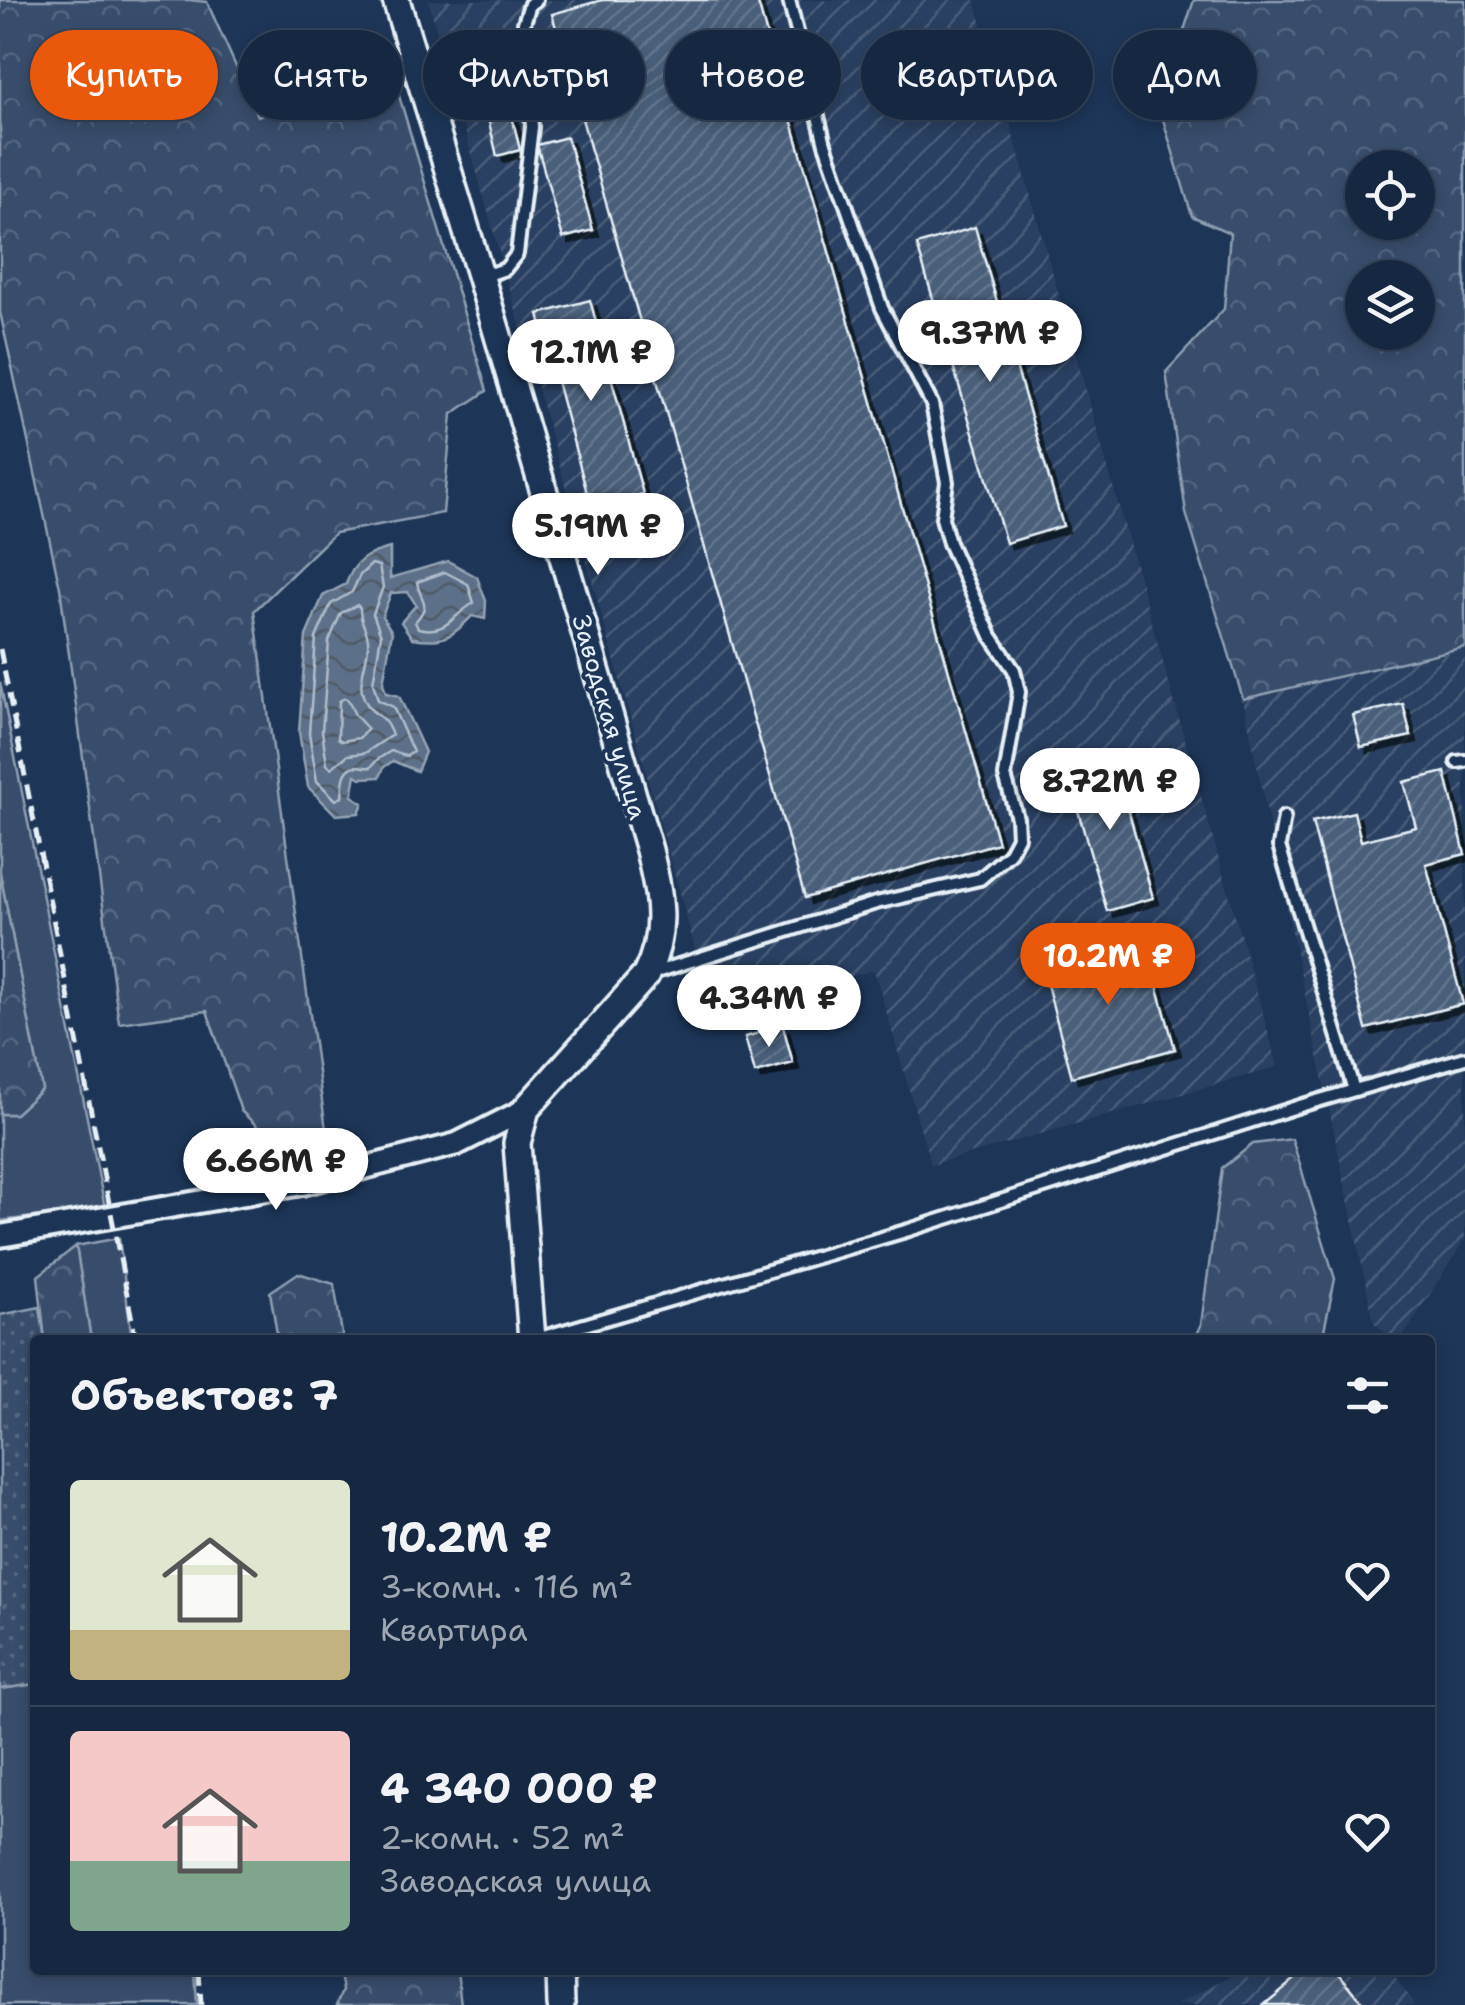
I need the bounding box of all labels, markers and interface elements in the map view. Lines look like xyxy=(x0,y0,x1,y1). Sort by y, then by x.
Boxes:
chip: Купить xyxy=(30,30,218,120)
chip: Снять xyxy=(238,30,403,120)
chip: Фильтры xyxy=(423,30,645,120)
chip: Новое xyxy=(665,30,841,120)
chip: Квартира xyxy=(861,30,1093,120)
chip: Дом xyxy=(1113,30,1257,120)
map controls xyxy=(1345,150,1435,350)
button: locate xyxy=(1345,150,1435,240)
button: layers xyxy=(1345,260,1435,350)
pin: 9.37M ₽ xyxy=(898,300,1082,385)
text: 9.37M ₽ xyxy=(920,311,1060,354)
pin: 12.1M ₽ xyxy=(499,319,683,404)
text: 12.1M ₽ xyxy=(530,330,652,373)
pin: 5.19M ₽ xyxy=(506,493,690,578)
text: 5.19M ₽ xyxy=(534,504,662,547)
street label: Заводская улица xyxy=(564,611,656,824)
pin: 8.72M ₽ xyxy=(1018,748,1202,833)
text: 8.72M ₽ xyxy=(1042,759,1178,802)
pin: 10.2M ₽ xyxy=(1016,923,1200,1008)
text: 10.2M ₽ xyxy=(1042,934,1174,977)
pin: 4.34M ₽ xyxy=(677,965,861,1050)
text: 4.34M ₽ xyxy=(699,976,839,1019)
pin: 6.66M ₽ xyxy=(184,1128,368,1213)
text: 6.66M ₽ xyxy=(205,1139,347,1182)
text: Объектов: 7 xyxy=(70,1367,338,1423)
icon: filters xyxy=(1340,1368,1395,1423)
text: 10.2M ₽ xyxy=(380,1509,552,1565)
icon: home xyxy=(150,1520,270,1640)
icon: heart xyxy=(1340,1553,1395,1608)
text: 3-комн. · 116 m² xyxy=(380,1565,633,1608)
text: Квартира xyxy=(380,1608,528,1651)
text: 4 340 000 ₽ xyxy=(380,1760,658,1816)
icon: home xyxy=(150,1771,270,1891)
icon: heart xyxy=(1340,1804,1395,1859)
text: 2-комн. · 52 m² xyxy=(380,1816,625,1859)
text: Заводская улица xyxy=(380,1859,651,1902)

